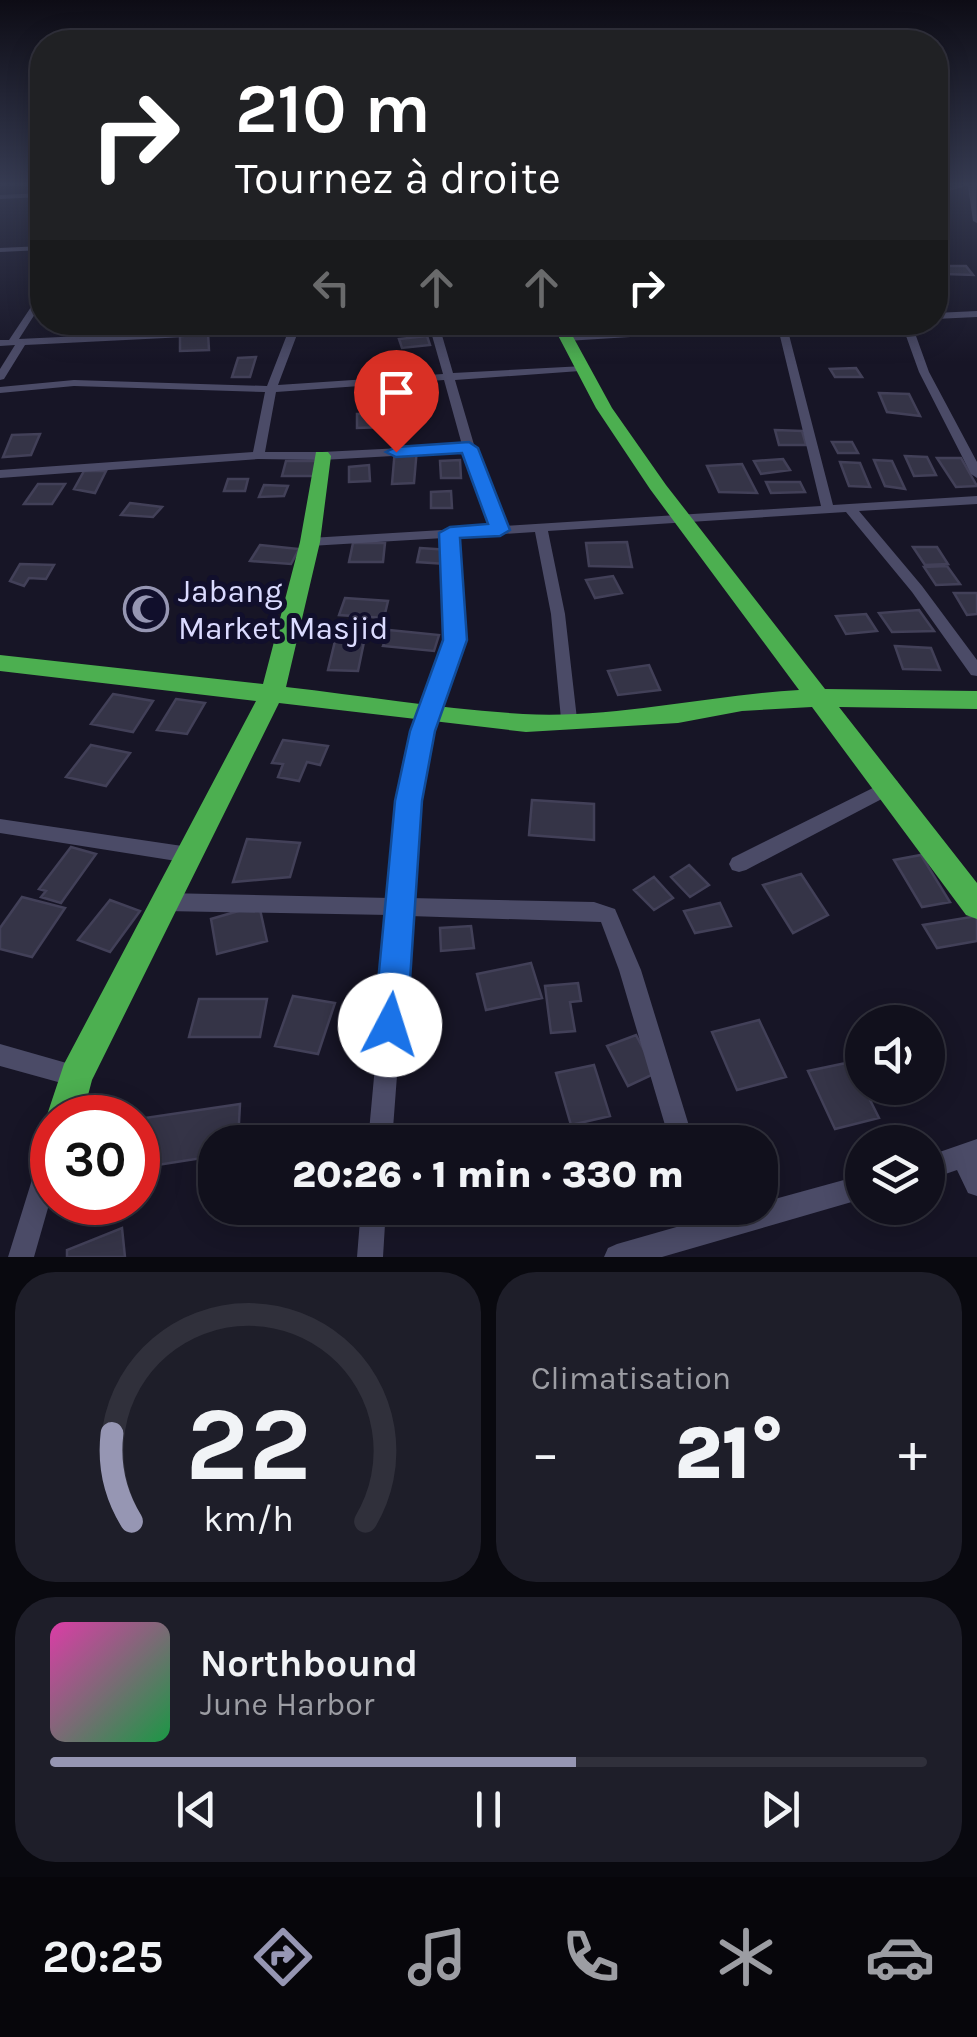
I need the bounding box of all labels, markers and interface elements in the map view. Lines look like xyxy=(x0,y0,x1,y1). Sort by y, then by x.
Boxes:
text: 210 m xyxy=(235,68,431,150)
icon: right xyxy=(70,70,200,200)
text: Tournez à droite xyxy=(235,152,561,204)
icon: left xyxy=(304,260,359,315)
icon: ahead xyxy=(409,260,464,315)
icon: ahead xyxy=(514,260,569,315)
icon: right xyxy=(619,260,674,315)
pin xyxy=(354,350,439,453)
icon: arrive xyxy=(369,365,424,420)
place label: Jabang Market Masjid xyxy=(178,573,388,647)
mosque icon: Jabang Market Masjid xyxy=(123,586,169,632)
position arrow xyxy=(338,973,442,1077)
map controls xyxy=(845,1005,945,1225)
button: sound xyxy=(845,1005,945,1105)
speed limit sign: 30 xyxy=(30,1095,160,1225)
button: layers xyxy=(845,1125,945,1225)
text: 20:26 · 1 min · 330 m xyxy=(292,1152,684,1197)
text: Climatisation xyxy=(531,1360,731,1397)
text: 22 xyxy=(185,1384,311,1505)
text: 21° xyxy=(674,1409,784,1497)
text: − xyxy=(531,1421,560,1485)
text: + xyxy=(898,1421,927,1485)
text: km/h xyxy=(203,1498,293,1540)
text: Northbound xyxy=(200,1641,418,1686)
text: June Harbor xyxy=(200,1686,374,1723)
icon: previous xyxy=(169,1782,224,1837)
icon: pause xyxy=(461,1782,516,1837)
icon: next xyxy=(753,1782,808,1837)
icon: directions xyxy=(248,1922,318,1992)
icon: music xyxy=(402,1922,472,1992)
icon: phone xyxy=(556,1922,626,1992)
icon: climate xyxy=(711,1922,781,1992)
icon: car xyxy=(865,1922,935,1992)
text: 20:25 xyxy=(42,1931,163,1983)

